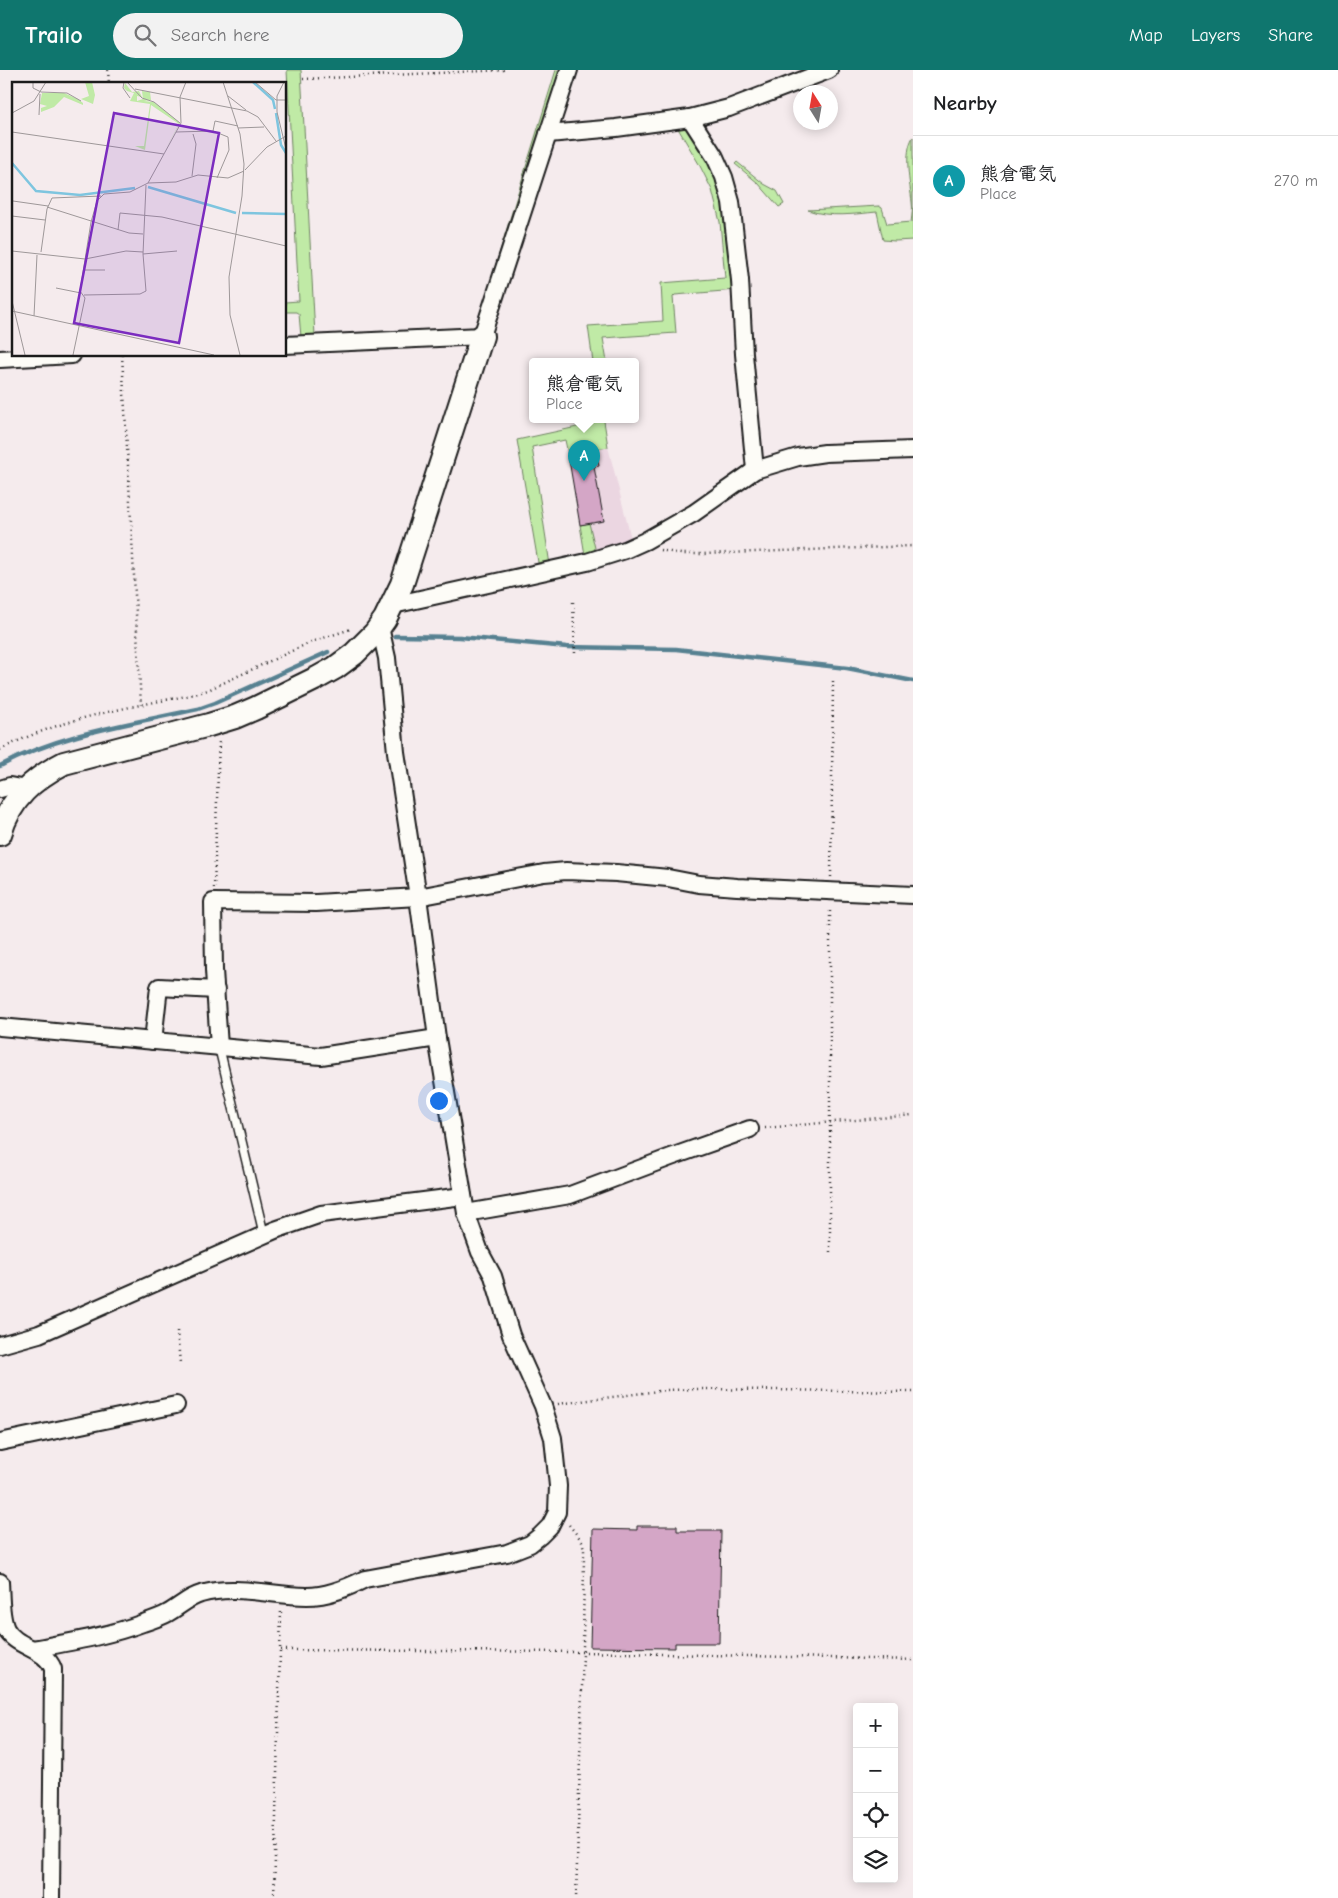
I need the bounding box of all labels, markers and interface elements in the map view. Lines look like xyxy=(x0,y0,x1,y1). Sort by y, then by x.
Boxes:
search box xyxy=(113,13,463,58)
text: Trailo xyxy=(25,21,83,49)
icon: search xyxy=(131,21,159,49)
text: Search here xyxy=(171,24,270,46)
text: Map xyxy=(1129,25,1163,46)
text: Layers xyxy=(1191,25,1240,46)
text: Share xyxy=(1268,25,1313,46)
inset map xyxy=(12,82,286,356)
north arrow xyxy=(793,85,838,130)
text: Nearby xyxy=(933,91,997,115)
text: 熊倉電気 xyxy=(980,163,1056,185)
text: A xyxy=(945,172,953,190)
text: 270 m xyxy=(1274,172,1318,190)
text: Place xyxy=(980,185,1016,203)
popup xyxy=(529,358,639,423)
text: 熊倉電気 xyxy=(546,373,622,395)
text: Place xyxy=(546,395,582,413)
pin: A xyxy=(568,440,600,481)
your location xyxy=(426,1088,452,1114)
map controls xyxy=(853,1703,898,1883)
button: + xyxy=(853,1703,898,1748)
button: − xyxy=(853,1748,898,1793)
button: locate xyxy=(853,1793,898,1838)
button: layers xyxy=(853,1838,898,1883)

